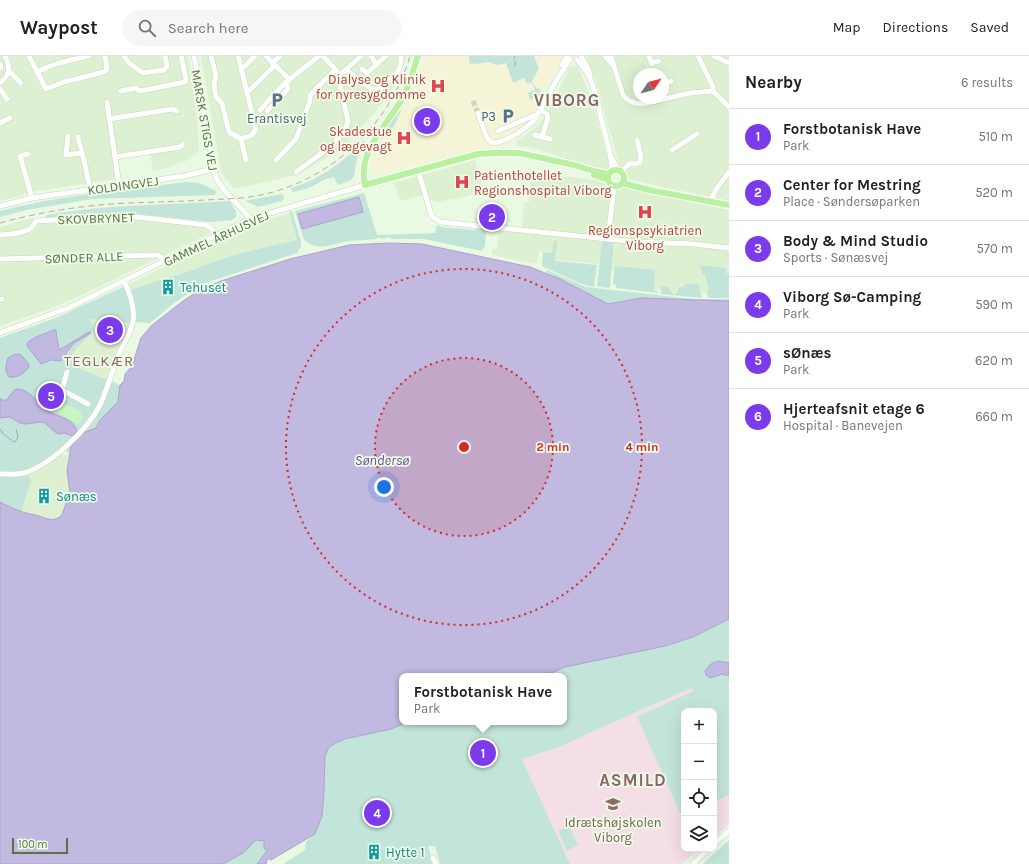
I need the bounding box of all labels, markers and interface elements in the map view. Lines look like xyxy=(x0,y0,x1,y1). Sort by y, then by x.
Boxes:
search box xyxy=(122,10,402,46)
text: Waypost xyxy=(20,17,98,39)
icon: search xyxy=(136,17,158,39)
text: Search here xyxy=(168,19,248,37)
text: Map xyxy=(833,19,861,36)
text: Directions xyxy=(883,19,948,36)
text: Saved xyxy=(970,19,1009,36)
street label: MARSK STIGS VEJ xyxy=(188,68,221,172)
north arrow xyxy=(633,68,669,104)
place label: Dialyse og Klinik for nyresygdomme xyxy=(316,72,426,102)
text: Nearby xyxy=(745,72,802,92)
text: 6 results xyxy=(961,75,1013,90)
hospital icon: Dialyse og Klinik for nyresygdomme xyxy=(429,77,447,95)
district label: VIBORG xyxy=(534,90,600,110)
parking icon: Erantisvej xyxy=(268,91,286,109)
pin: 6 xyxy=(414,106,440,136)
parking icon: P3 xyxy=(499,107,517,125)
place label: P3 xyxy=(481,109,496,124)
place label: Erantisvej xyxy=(247,111,307,126)
text: Forstbotanisk Have xyxy=(783,120,921,138)
place label: Skadestue og lægevagt xyxy=(320,124,392,154)
hospital icon: Skadestue og lægevagt xyxy=(395,129,413,147)
text: 1 xyxy=(756,129,760,144)
text: 510 m xyxy=(978,129,1013,144)
text: Park xyxy=(783,138,809,153)
place label: Patienthotellet Regionshospital Viborg xyxy=(474,168,612,198)
street label: KOLDINGVEJ xyxy=(87,173,160,198)
hospital icon: Patienthotellet Regionshospital Viborg xyxy=(453,173,471,191)
text: Center for Mestring xyxy=(783,176,921,194)
text: 2 xyxy=(754,185,762,200)
text: 520 m xyxy=(975,185,1013,200)
text: Place · Søndersøparken xyxy=(783,194,920,209)
pin: 2 xyxy=(479,202,505,232)
hospital icon: Regionspsykiatrien Viborg xyxy=(636,203,654,221)
street label: GAMMEL ÅRHUSVEJ xyxy=(161,207,271,269)
street label: SKOVBRYNET xyxy=(57,210,135,227)
place label: Regionspsykiatrien Viborg xyxy=(588,223,702,253)
text: Body & Mind Studio xyxy=(783,232,928,250)
text: 3 xyxy=(754,241,762,256)
text: 570 m xyxy=(977,241,1013,256)
street label: SØNDER ALLE xyxy=(44,249,124,266)
text: Sports · Sønæsvej xyxy=(783,250,888,265)
building icon: Tehuset xyxy=(159,278,177,296)
place label: Tehuset xyxy=(180,280,226,295)
text: Viborg Sø-Camping xyxy=(783,288,921,306)
text: 4 xyxy=(754,297,762,312)
text: 590 m xyxy=(975,297,1013,312)
text: Park xyxy=(783,306,809,321)
pin: 3 xyxy=(97,315,123,345)
text: sØnæs xyxy=(783,344,831,362)
district label: TEGLKÆR xyxy=(64,352,134,370)
text: 5 xyxy=(754,353,762,368)
text: 620 m xyxy=(975,353,1013,368)
text: Park xyxy=(783,362,809,377)
pin: 5 xyxy=(38,381,64,411)
text: Hjerteafsnit etage 6 xyxy=(783,400,925,418)
text: 6 xyxy=(754,409,762,424)
text: 660 m xyxy=(975,409,1013,424)
text: Hospital · Banevejen xyxy=(783,418,903,433)
centre of rings xyxy=(457,440,471,454)
text: 2 min xyxy=(536,440,570,454)
text: 4 min xyxy=(626,440,658,454)
water label: Søndersø xyxy=(355,452,410,469)
your location xyxy=(374,477,394,497)
building icon: Sønæs xyxy=(35,487,53,505)
place label: Sønæs xyxy=(56,489,97,504)
popup xyxy=(399,673,567,725)
text: Forstbotanisk Have xyxy=(414,683,552,701)
text: Park xyxy=(414,701,440,716)
map controls xyxy=(681,708,717,852)
button: + xyxy=(681,708,717,744)
pin: 1 xyxy=(470,738,496,768)
button: − xyxy=(681,744,717,780)
district label: ASMILD xyxy=(599,770,667,790)
button: locate xyxy=(681,780,717,816)
school or university icon: Idrætshøjskolen Viborg xyxy=(604,795,622,813)
pin: 4 xyxy=(364,798,390,828)
place label: Idrætshøjskolen Viborg xyxy=(564,815,662,845)
button: layers xyxy=(681,816,717,852)
scale bar xyxy=(12,836,68,855)
text: 100 m xyxy=(18,838,48,851)
building icon: Hytte 1 xyxy=(365,843,383,861)
place label: Hytte 1 xyxy=(386,845,425,860)

